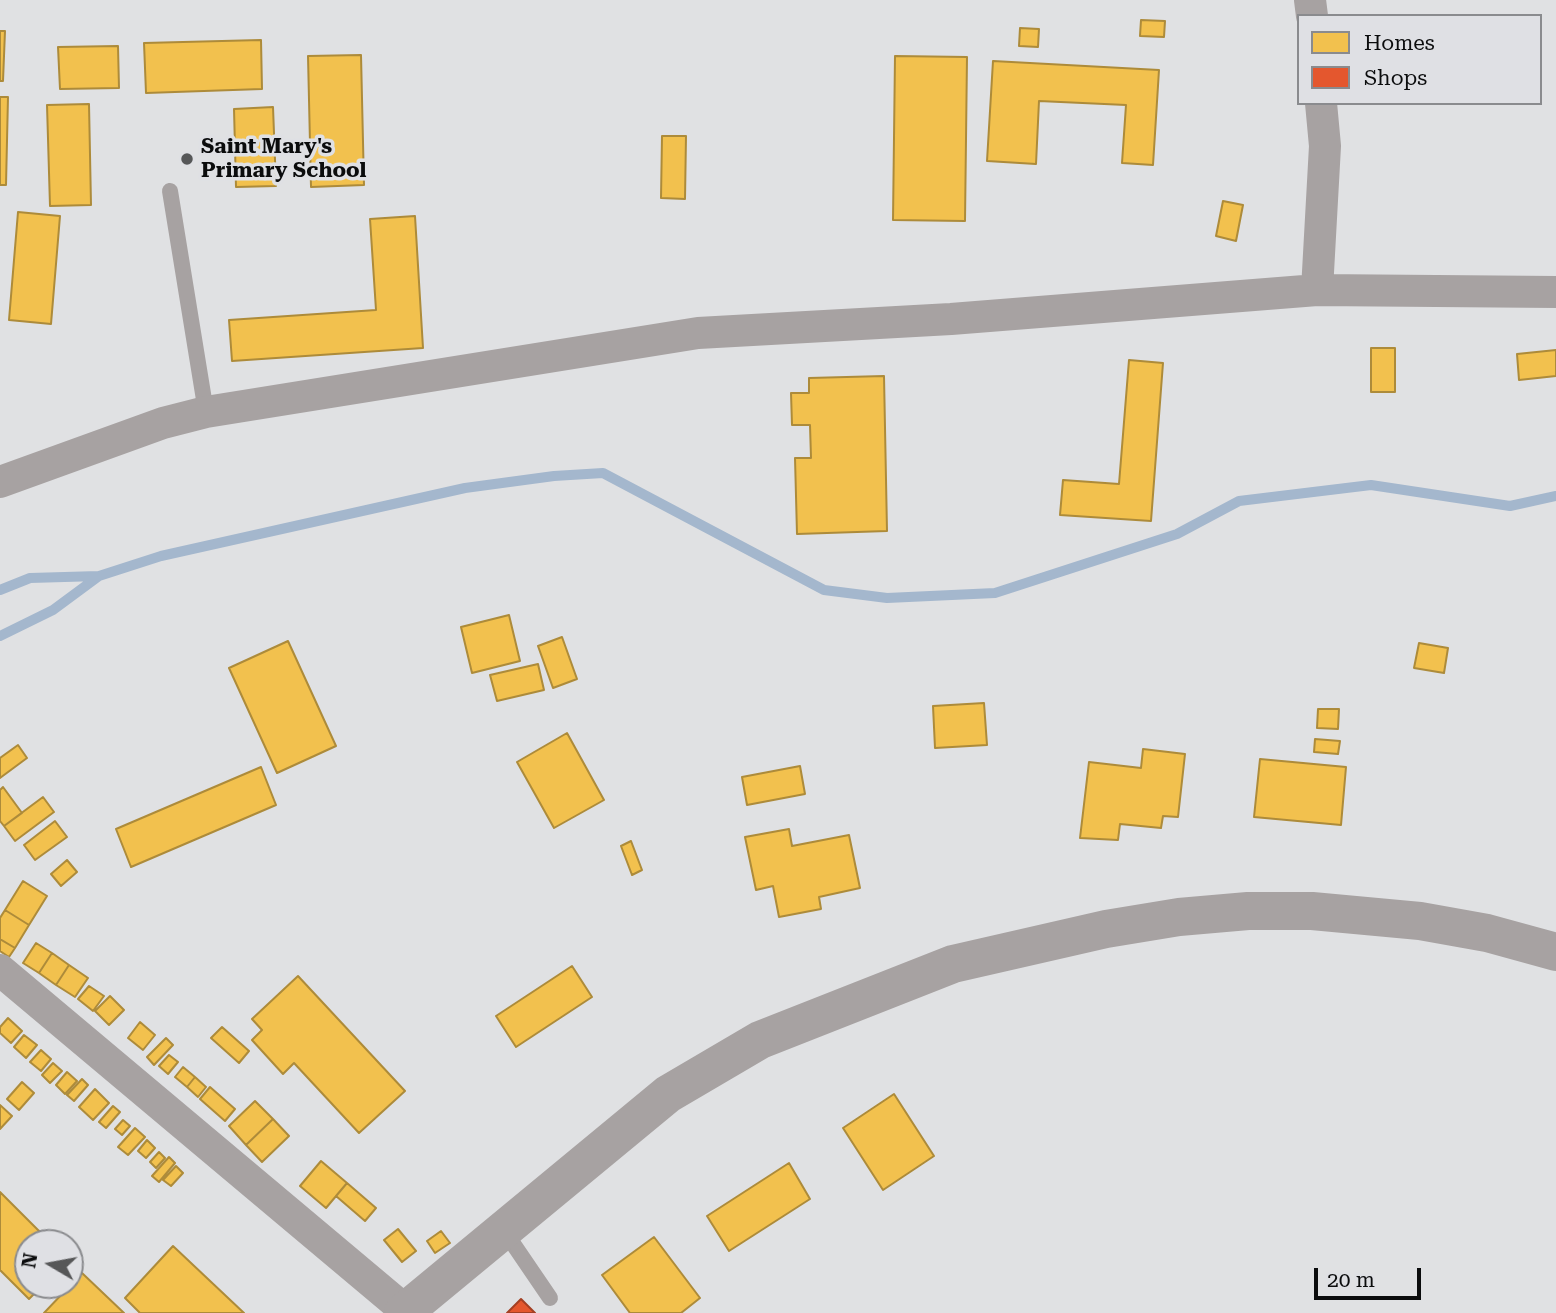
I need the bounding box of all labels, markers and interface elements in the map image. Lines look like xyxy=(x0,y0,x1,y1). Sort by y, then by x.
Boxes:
legend xyxy=(1297,14,1542,105)
text: Homes xyxy=(1364,31,1435,55)
text: Shops xyxy=(1364,66,1427,90)
place label: Saint Mary's Primary School xyxy=(201,134,366,184)
marker: Saint Mary's Primary School xyxy=(179,151,195,167)
north arrow xyxy=(14,1229,84,1299)
text: N xyxy=(17,1251,42,1270)
scale bar xyxy=(1318,1254,1425,1298)
text: 20 m xyxy=(1327,1268,1375,1292)

